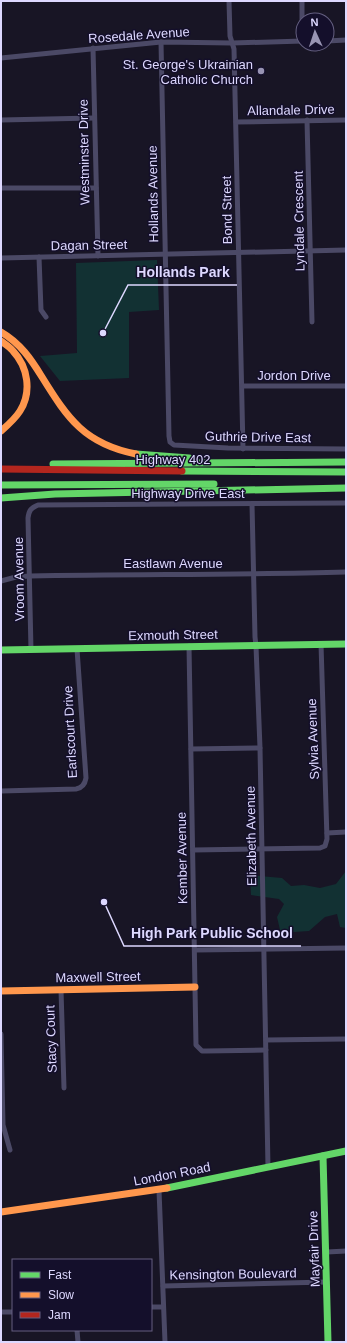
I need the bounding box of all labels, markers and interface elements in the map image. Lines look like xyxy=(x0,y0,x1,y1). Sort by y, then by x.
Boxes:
north arrow xyxy=(295,12,335,52)
text: N xyxy=(310,16,319,28)
street label: Rosedale Avenue xyxy=(88,24,190,46)
place label: St. George's Ukrainian Catholic Church xyxy=(123,57,253,87)
marker: St. George's Ukrainian Catholic Church xyxy=(256,66,266,76)
street label: Westminster Drive xyxy=(76,99,92,205)
street label: Allandale Drive xyxy=(247,102,335,118)
street label: Hollands Avenue xyxy=(145,145,161,243)
street label: Lyndale Crescent xyxy=(291,170,307,271)
street label: Bond Street xyxy=(219,175,235,244)
street label: Dagan Street xyxy=(51,237,128,253)
callout: Hollands Park xyxy=(128,259,237,285)
text: Hollands Park xyxy=(136,264,230,280)
street label: Jordon Drive xyxy=(257,368,331,383)
street label: Guthrie Drive East xyxy=(205,429,312,445)
street label: Highway 402 xyxy=(135,452,211,467)
street label: Highway Drive East xyxy=(131,486,245,501)
street label: Vroom Avenue xyxy=(11,537,27,621)
street label: Eastlawn Avenue xyxy=(123,556,223,571)
street label: Exmouth Street xyxy=(128,627,218,643)
street label: Earlscourt Drive xyxy=(60,685,80,779)
street label: Sylvia Avenue xyxy=(304,698,322,780)
street label: Elizabeth Avenue xyxy=(243,786,259,886)
street label: Kember Avenue xyxy=(174,812,190,904)
callout: High Park Public School xyxy=(124,920,301,946)
text: High Park Public School xyxy=(131,925,293,941)
street label: Maxwell Street xyxy=(55,969,141,985)
street label: Stacy Court xyxy=(42,1004,60,1073)
street label: London Road xyxy=(132,1159,212,1189)
street label: Mayfair Drive xyxy=(305,1210,323,1288)
legend xyxy=(12,1259,152,1331)
street label: Kensington Boulevard xyxy=(169,1265,297,1283)
text: Fast xyxy=(48,1268,72,1282)
text: Slow xyxy=(48,1288,74,1302)
text: Jam xyxy=(48,1308,71,1322)

